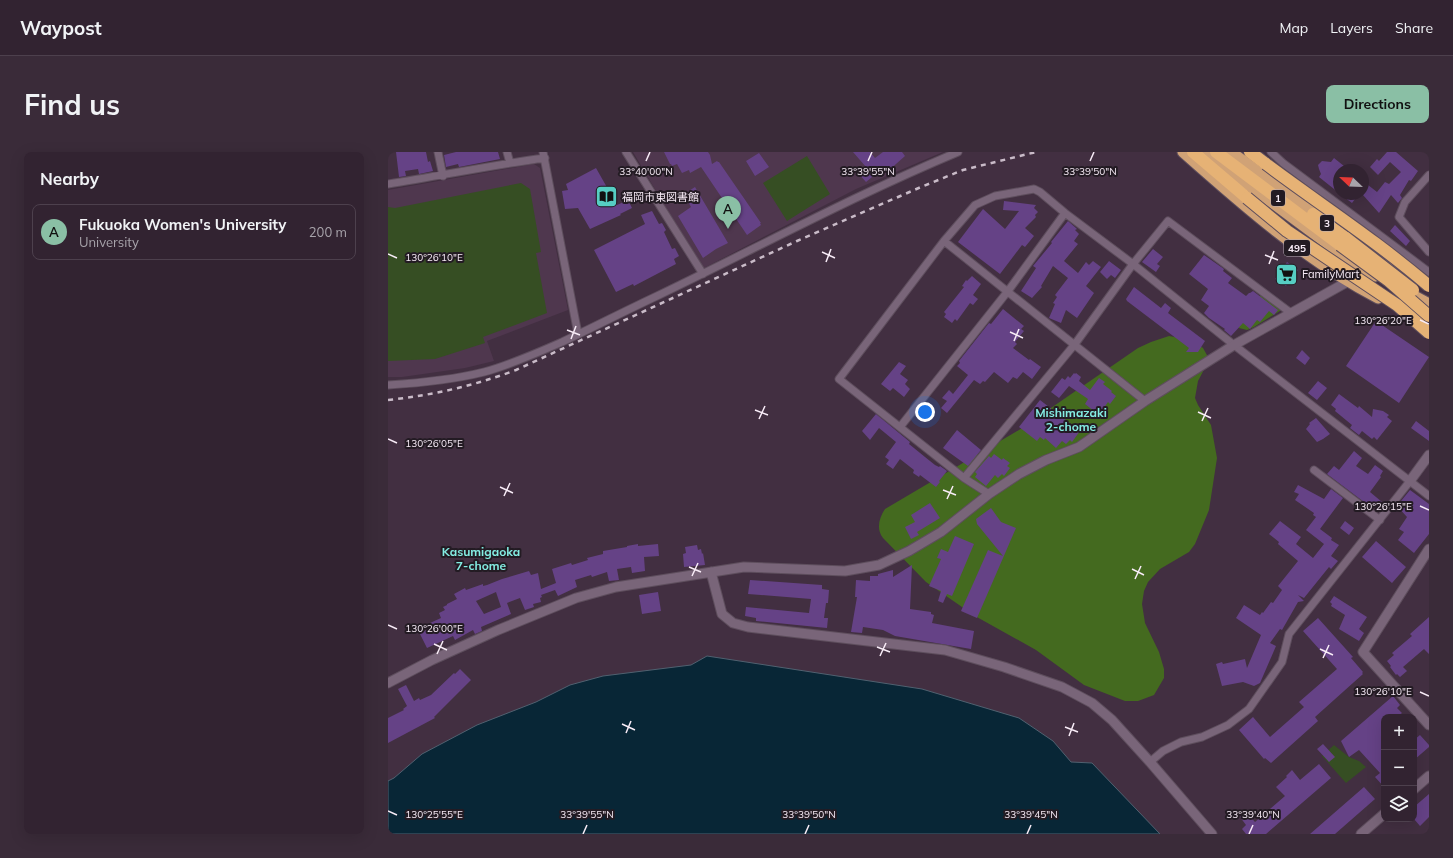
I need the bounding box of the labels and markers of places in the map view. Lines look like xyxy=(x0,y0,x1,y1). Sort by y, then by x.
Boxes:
library icon: 福岡市東図書館 xyxy=(594,184,620,210)
place label: 福岡市東図書館 xyxy=(622,190,699,204)
pin: A xyxy=(715,196,741,229)
supermarket icon: FamilyMart xyxy=(1273,261,1299,287)
place label: FamilyMart xyxy=(1302,267,1360,281)

